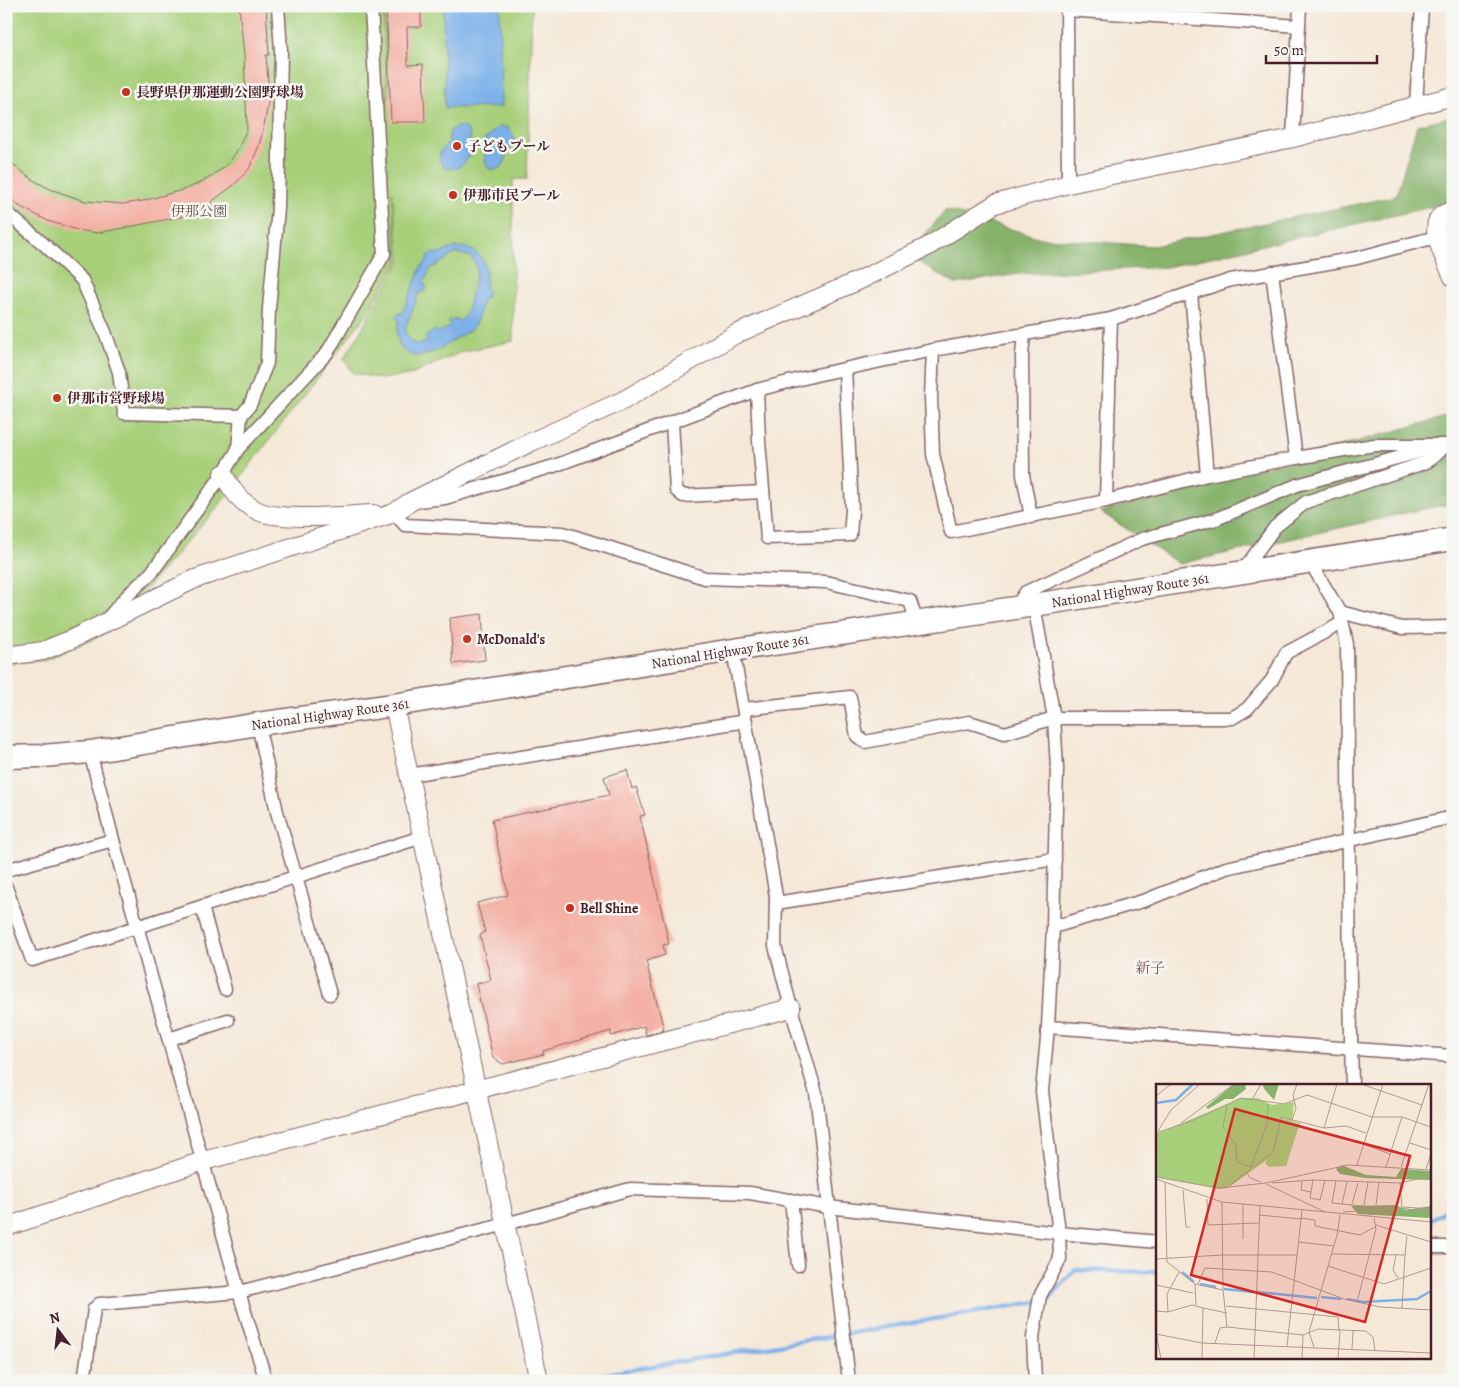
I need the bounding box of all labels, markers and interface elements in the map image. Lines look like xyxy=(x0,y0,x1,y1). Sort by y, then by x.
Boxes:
scale bar xyxy=(1266,32,1378,64)
text: 50 m xyxy=(1274,40,1304,60)
place label: 長野県伊那運動公園野球場 xyxy=(136,83,304,102)
marker: 長野県伊那運動公園野球場 xyxy=(120,86,132,98)
place label: 子どもプール xyxy=(467,137,550,156)
marker: 子どもプール xyxy=(451,140,463,152)
place label: 伊那市民プール xyxy=(463,186,560,205)
marker: 伊那市民プール xyxy=(447,189,459,201)
park label: 伊那公園 xyxy=(171,202,227,221)
place label: 伊那市営野球場 xyxy=(67,389,165,408)
marker: 伊那市営野球場 xyxy=(51,392,63,404)
street label: National Highway Route 361 xyxy=(1050,569,1210,612)
place label: McDonald's xyxy=(477,630,545,649)
street label: National Highway Route 361 xyxy=(650,630,810,673)
marker: McDonald's xyxy=(461,633,473,645)
street label: National Highway Route 361 xyxy=(250,694,410,735)
place label: Bell Shine xyxy=(580,899,639,918)
marker: Bell Shine xyxy=(564,902,576,914)
district label: 新子 xyxy=(1135,958,1165,978)
inset map xyxy=(1156,1084,1432,1360)
north arrow xyxy=(32,1304,82,1354)
text: N xyxy=(47,1307,62,1328)

